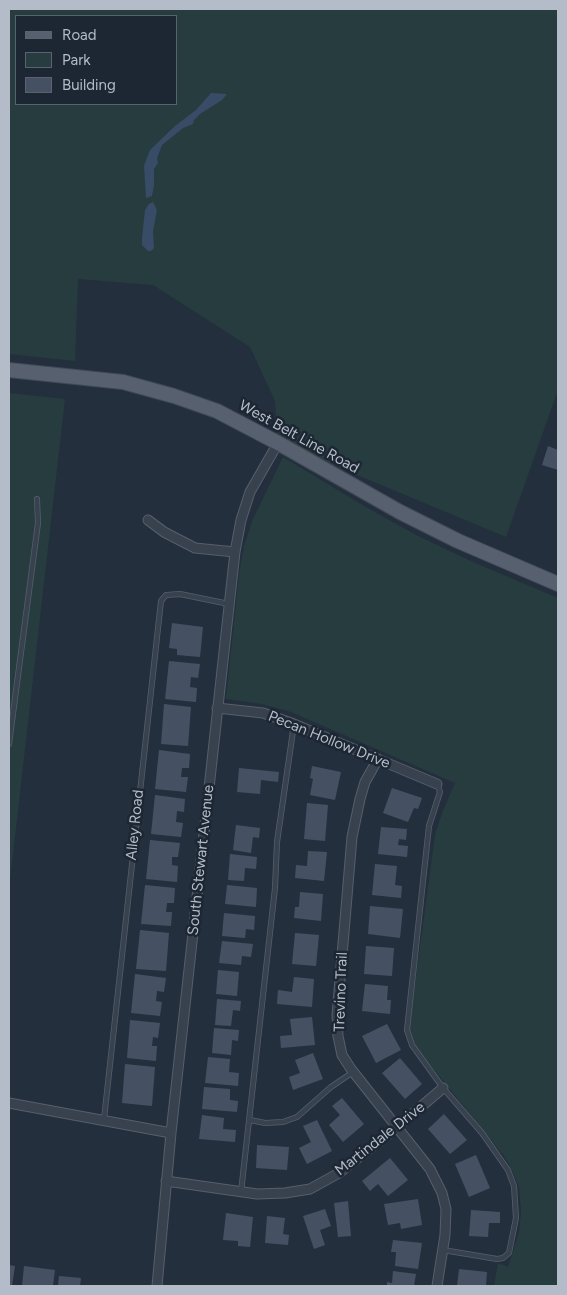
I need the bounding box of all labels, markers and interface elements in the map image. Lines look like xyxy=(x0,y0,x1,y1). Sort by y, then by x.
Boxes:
legend xyxy=(15,15,178,105)
text: Road xyxy=(62,26,97,44)
text: Park xyxy=(62,51,91,69)
text: Building xyxy=(62,76,116,94)
street label: West Belt Line Road xyxy=(236,397,362,477)
street label: Pecan Hollow Drive xyxy=(265,707,393,773)
street label: South Stewart Avenue xyxy=(184,784,218,936)
street label: Alley Road xyxy=(122,789,148,861)
street label: Trevino Trail xyxy=(331,952,351,1032)
street label: Martindale Drive xyxy=(331,1098,429,1180)

